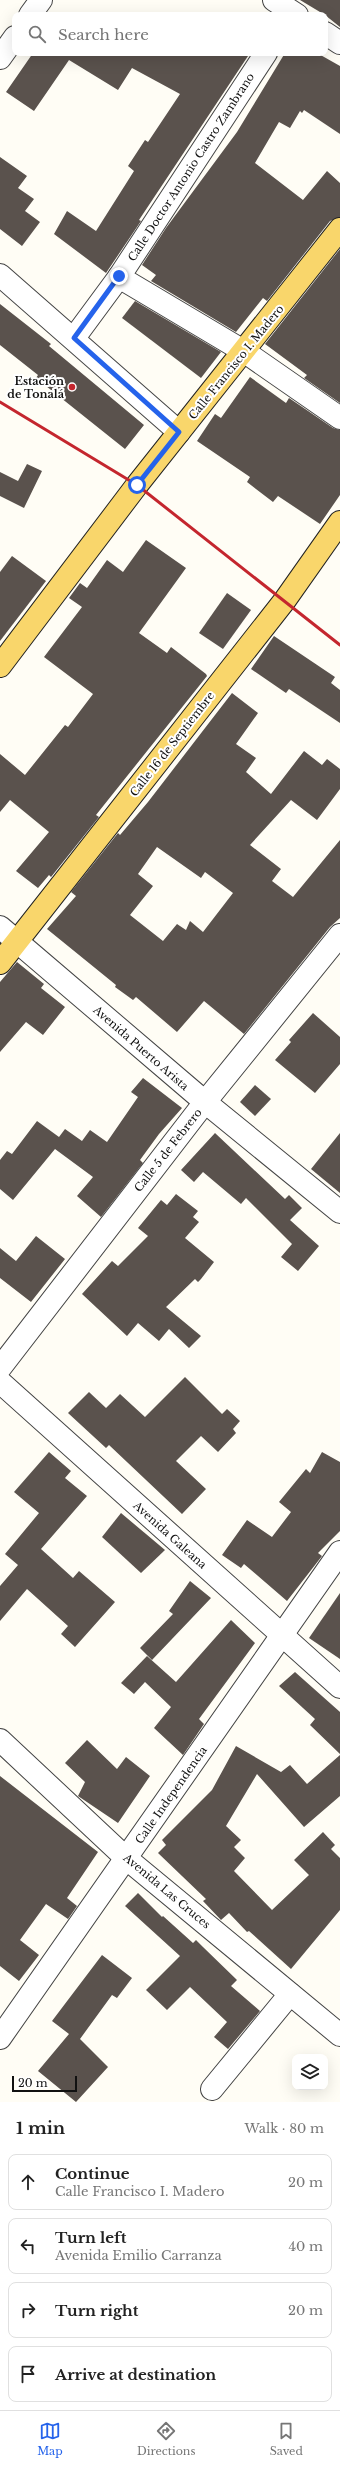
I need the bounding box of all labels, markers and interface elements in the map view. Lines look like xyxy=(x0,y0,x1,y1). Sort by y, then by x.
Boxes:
search box xyxy=(12,12,328,56)
icon: search xyxy=(26,23,48,45)
text: Search here xyxy=(58,25,149,44)
street label: Calle Doctor Antonio Castro Zambrano xyxy=(125,70,257,264)
route end xyxy=(110,267,128,285)
street label: Calle Francisco I. Madero xyxy=(185,302,287,422)
place label: Estación de Tonalá xyxy=(7,374,65,401)
marker: Estación de Tonalá xyxy=(67,382,77,392)
route start xyxy=(128,476,146,494)
street label: Calle 16 de Septiembre xyxy=(127,689,217,799)
street label: Avenida Puerto Arista xyxy=(90,1002,192,1094)
street label: Calle 5 de Febrero xyxy=(131,1106,205,1194)
street label: Avenida Galeana xyxy=(130,1498,210,1572)
street label: Calle Independencia xyxy=(132,1743,210,1846)
street label: Avenida Las Cruces xyxy=(120,1850,213,1932)
map controls xyxy=(292,2054,328,2090)
button: layers xyxy=(292,2054,328,2090)
scale bar xyxy=(12,2074,77,2093)
text: 20 m xyxy=(18,2076,48,2090)
text: 1 min xyxy=(16,2118,65,2139)
text: Walk · 80 m xyxy=(245,2120,324,2137)
text: Continue xyxy=(55,2164,130,2183)
icon: ahead xyxy=(17,2171,39,2193)
text: 20 m xyxy=(288,2174,323,2191)
text: Calle Francisco I. Madero xyxy=(55,2183,224,2200)
text: Turn left xyxy=(55,2228,126,2247)
icon: left xyxy=(17,2235,39,2257)
text: 40 m xyxy=(288,2238,323,2255)
text: Avenida Emilio Carranza xyxy=(55,2247,222,2264)
icon: right xyxy=(17,2299,39,2321)
text: Turn right xyxy=(55,2301,138,2320)
text: 20 m xyxy=(288,2302,323,2319)
icon: arrive xyxy=(17,2363,39,2385)
text: Arrive at destination xyxy=(55,2365,216,2384)
tab: Map xyxy=(37,2420,63,2458)
tab: Directions xyxy=(137,2420,195,2458)
tab: Saved xyxy=(270,2420,303,2458)

